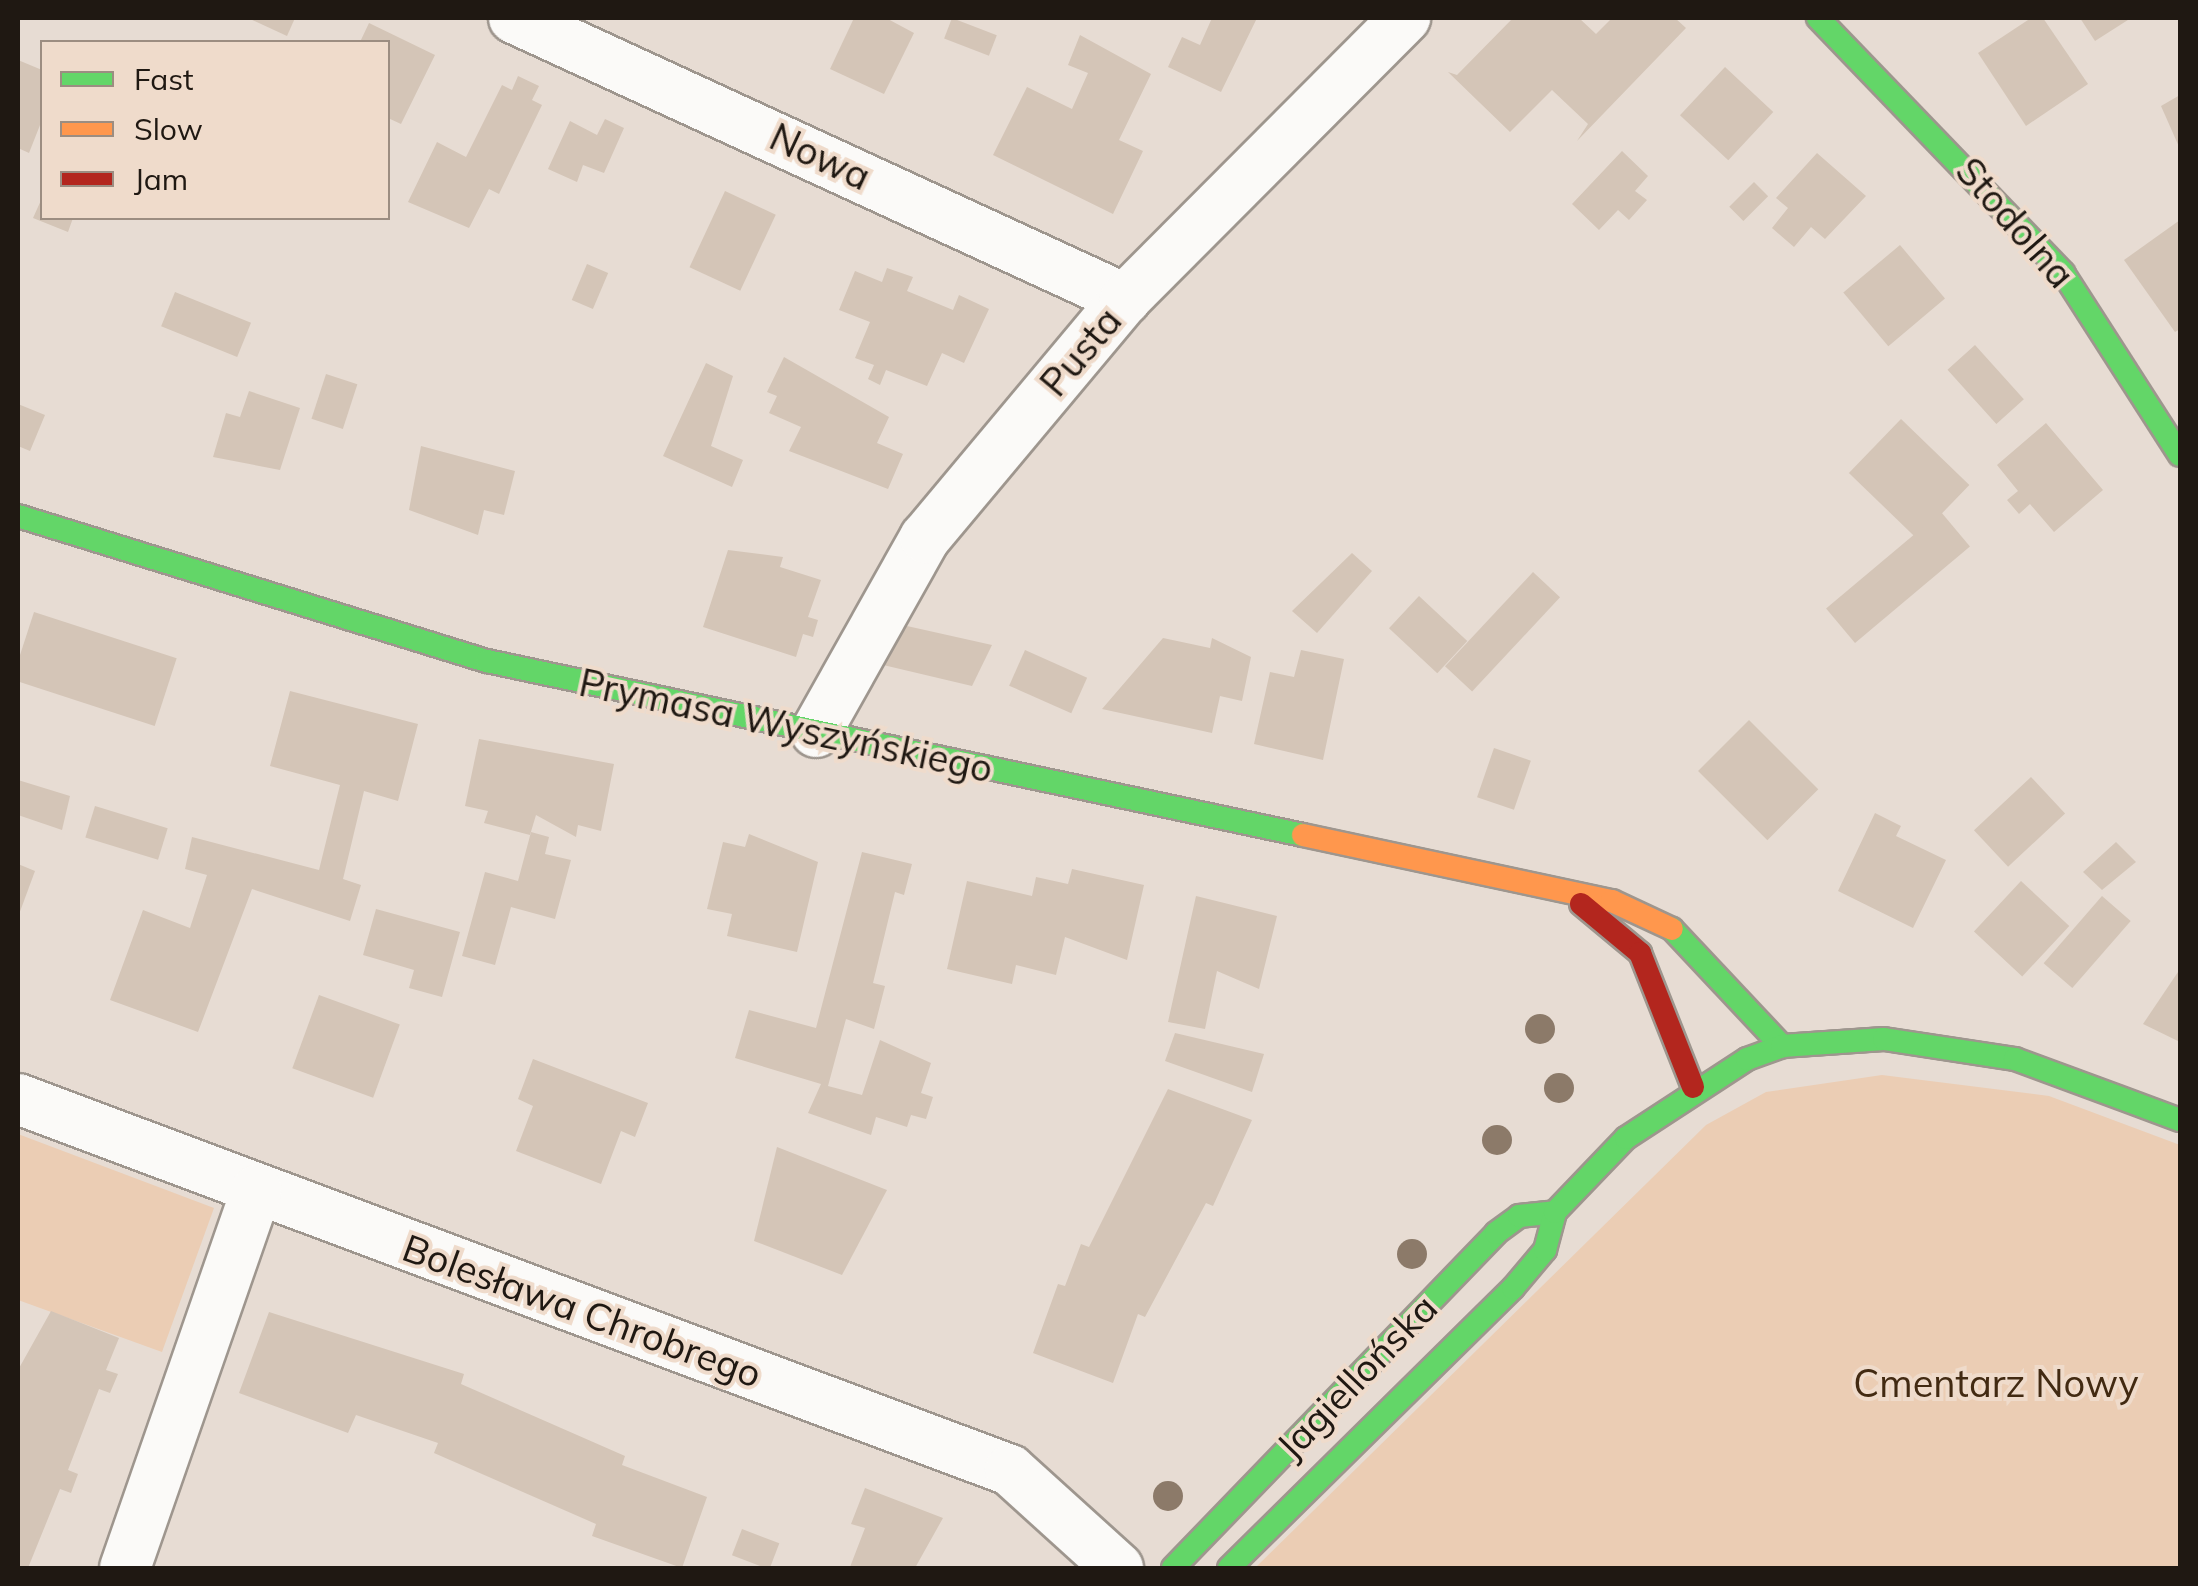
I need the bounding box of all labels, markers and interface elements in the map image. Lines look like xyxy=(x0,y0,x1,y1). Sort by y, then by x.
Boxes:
legend xyxy=(40,40,390,220)
text: Fast xyxy=(134,60,194,98)
text: Slow xyxy=(134,110,203,148)
street label: Nowa xyxy=(763,114,877,200)
street label: Stodolna xyxy=(1946,149,2084,297)
text: Jam xyxy=(134,160,188,198)
street label: Pusta xyxy=(1031,299,1131,405)
street label: Prymasa Wyszyńskiego xyxy=(575,660,997,792)
street label: Bolesława Chrobrego xyxy=(396,1225,768,1397)
street label: Jagiellońska xyxy=(1267,1285,1447,1469)
park label: Cmentarz Nowy xyxy=(1853,1361,2139,1407)

